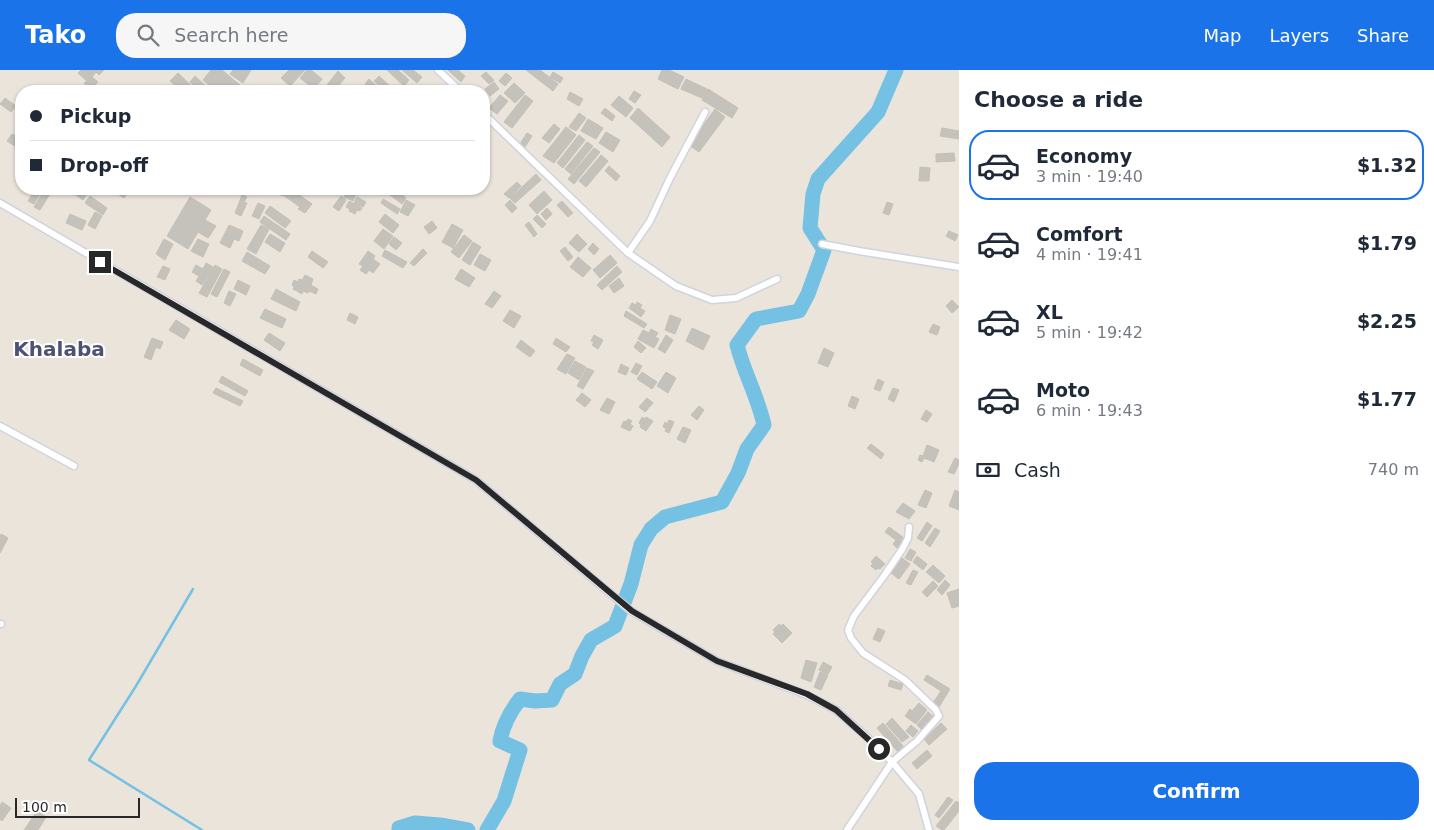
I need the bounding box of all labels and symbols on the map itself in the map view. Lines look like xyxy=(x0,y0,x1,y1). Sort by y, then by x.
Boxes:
route end xyxy=(89,251,111,273)
district label: Khalaba xyxy=(13,337,105,361)
route start xyxy=(868,738,890,760)
scale bar xyxy=(15,795,140,818)

